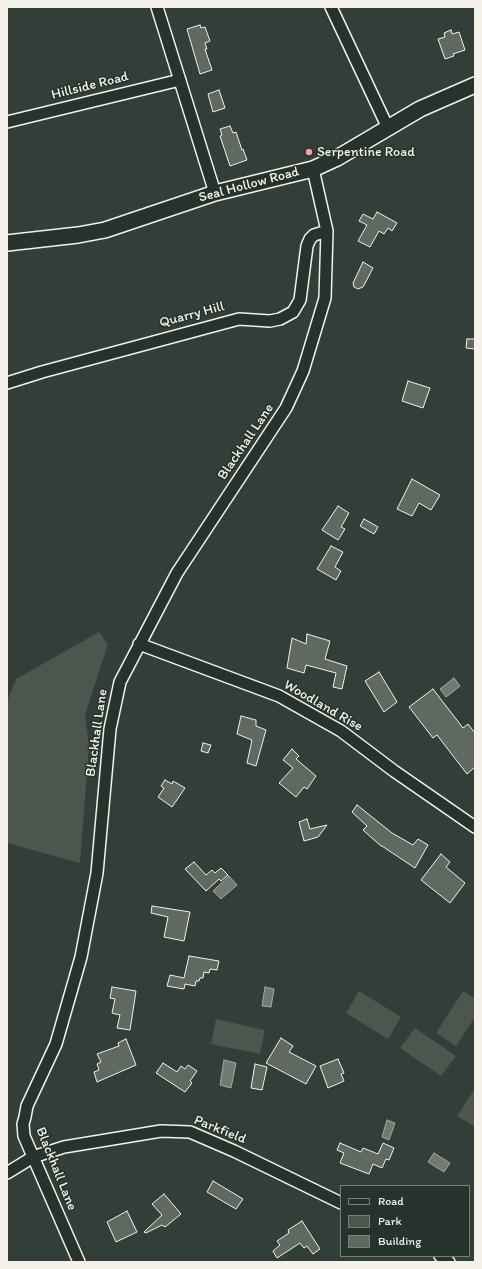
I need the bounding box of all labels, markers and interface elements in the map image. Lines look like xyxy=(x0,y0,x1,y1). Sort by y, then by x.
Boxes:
street label: Hillside Road xyxy=(50,68,130,104)
place label: Serpentine Road xyxy=(317,144,415,160)
marker: Serpentine Road xyxy=(304,147,314,157)
street label: Seal Hollow Road xyxy=(197,164,301,206)
street label: Quarry Hill xyxy=(158,298,226,332)
street label: Blackhall Lane xyxy=(214,401,278,483)
street label: Woodland Rise xyxy=(280,677,366,735)
street label: Blackhall Lane xyxy=(83,688,111,778)
street label: Parkfield xyxy=(191,1112,249,1148)
street label: Blackhall Lane xyxy=(32,1125,80,1213)
legend xyxy=(340,1185,470,1257)
text: Road xyxy=(378,1194,404,1208)
text: Park xyxy=(378,1214,402,1228)
text: Building xyxy=(378,1234,421,1248)

